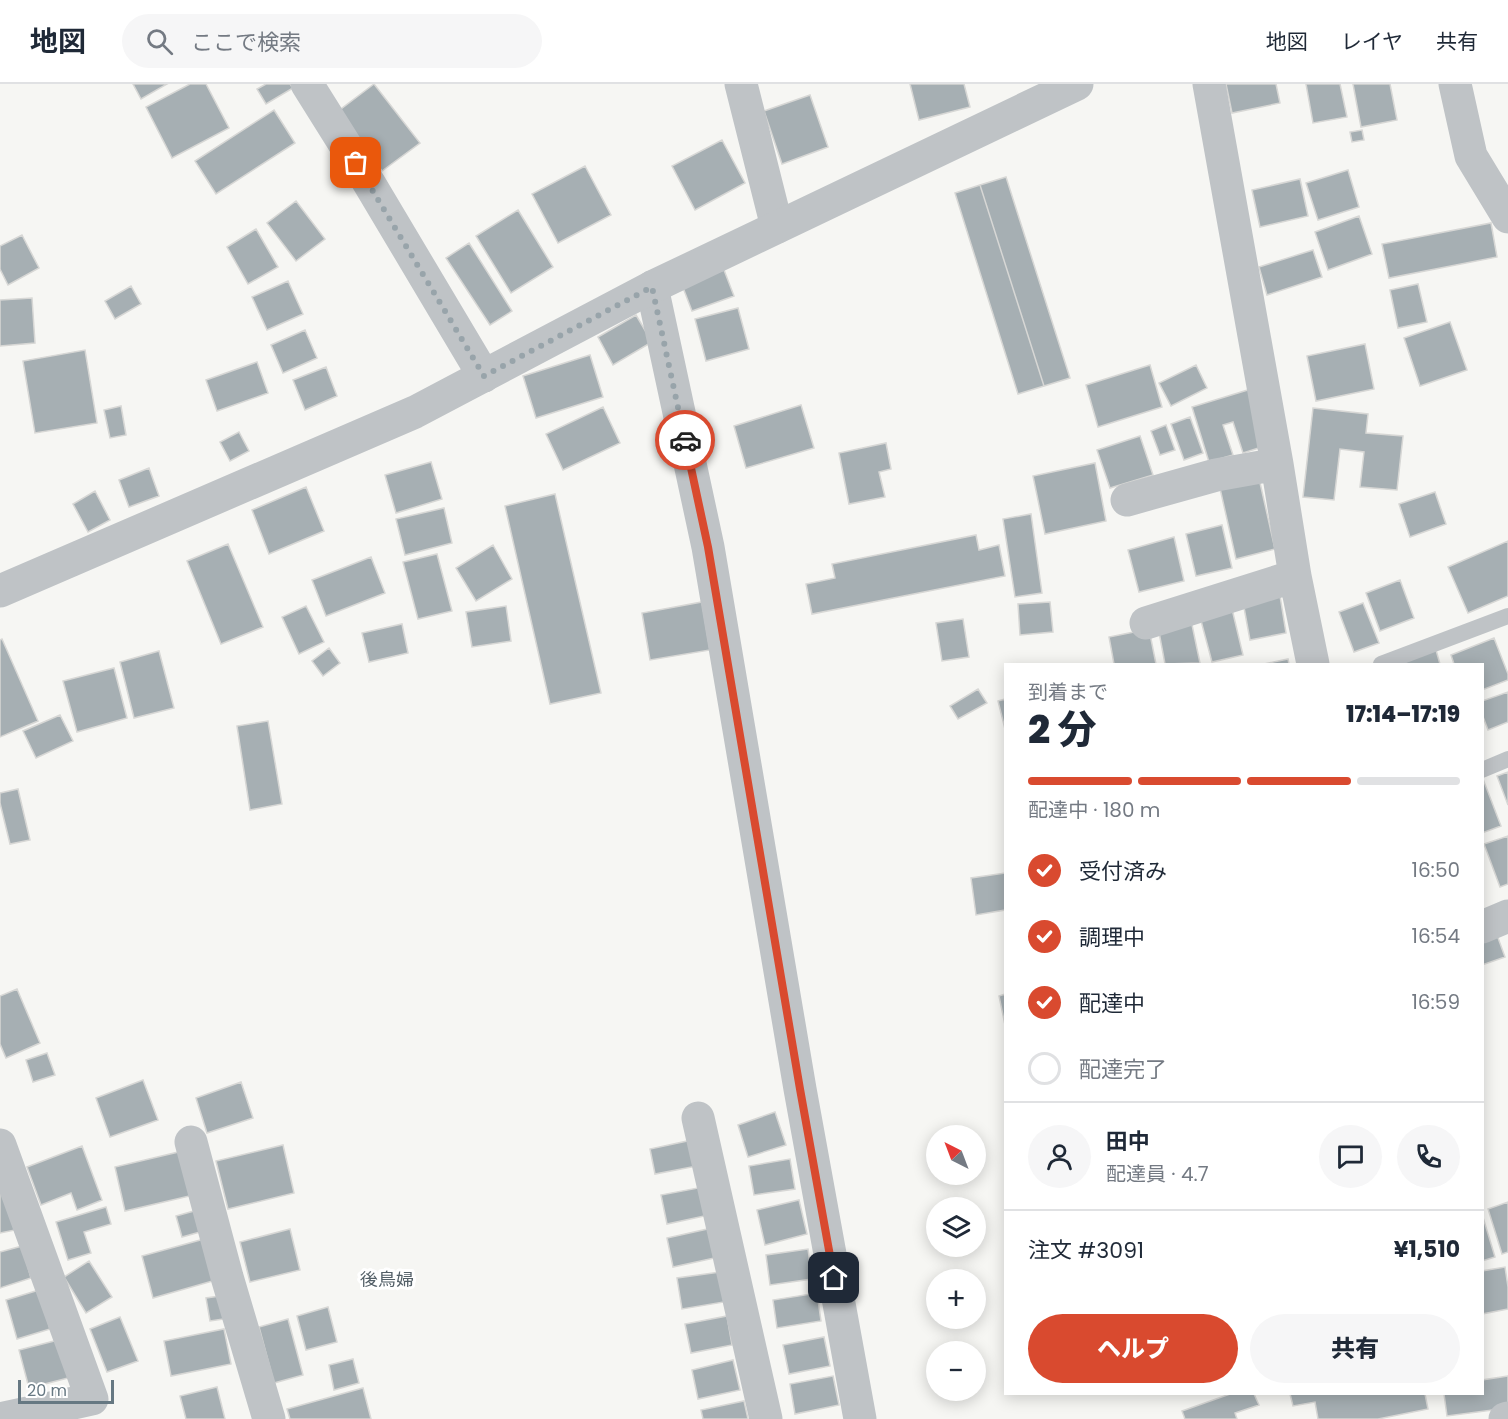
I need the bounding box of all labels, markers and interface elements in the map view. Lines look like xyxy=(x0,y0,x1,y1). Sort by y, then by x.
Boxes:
search box xyxy=(122,14,542,68)
text: 地図 xyxy=(30,22,86,61)
icon: search xyxy=(143,25,176,58)
text: ここで検索 xyxy=(191,27,301,58)
text: 地図 xyxy=(1266,27,1308,56)
text: レイヤ xyxy=(1341,27,1403,56)
text: 共有 xyxy=(1436,27,1478,56)
pin xyxy=(330,137,381,188)
icon: bag xyxy=(339,146,372,179)
courier xyxy=(655,410,715,470)
icon: car xyxy=(669,424,702,457)
text: 到着まで xyxy=(1028,678,1108,706)
text: 17:14–17:19 xyxy=(1346,699,1460,730)
text: 2 分 xyxy=(1028,702,1097,757)
text: 配達中 · 180 m xyxy=(1028,796,1160,824)
icon: check xyxy=(1028,854,1061,887)
text: 受付済み xyxy=(1079,856,1167,887)
text: 16:50 xyxy=(1412,856,1460,884)
icon: check xyxy=(1028,920,1061,953)
text: 調理中 xyxy=(1079,922,1145,953)
text: 16:54 xyxy=(1412,922,1460,950)
icon: check xyxy=(1028,986,1061,1019)
text: 配達中 xyxy=(1079,988,1145,1019)
text: 16:59 xyxy=(1411,988,1460,1016)
text: 配達完了 xyxy=(1079,1054,1167,1085)
north arrow xyxy=(926,1125,986,1185)
map controls xyxy=(926,1125,986,1401)
button: person xyxy=(1028,1125,1091,1188)
button: chat xyxy=(1319,1125,1382,1188)
button: phone xyxy=(1397,1125,1460,1188)
text: 田中 xyxy=(1106,1126,1150,1157)
text: 配達員 · 4.7 xyxy=(1106,1160,1209,1188)
button: layers xyxy=(926,1197,986,1257)
text: ¥1,510 xyxy=(1394,1234,1460,1265)
text: 注文 #3091 xyxy=(1028,1235,1144,1266)
pin xyxy=(808,1252,859,1303)
icon: home xyxy=(817,1261,850,1294)
district label: 後鳥婦 xyxy=(360,1267,414,1292)
button: + xyxy=(926,1269,986,1329)
button: ヘルプ xyxy=(1028,1314,1238,1383)
button: 共有 xyxy=(1250,1314,1460,1383)
button: − xyxy=(926,1341,986,1401)
scale bar xyxy=(18,1377,114,1404)
text: 20 m xyxy=(27,1379,67,1402)

